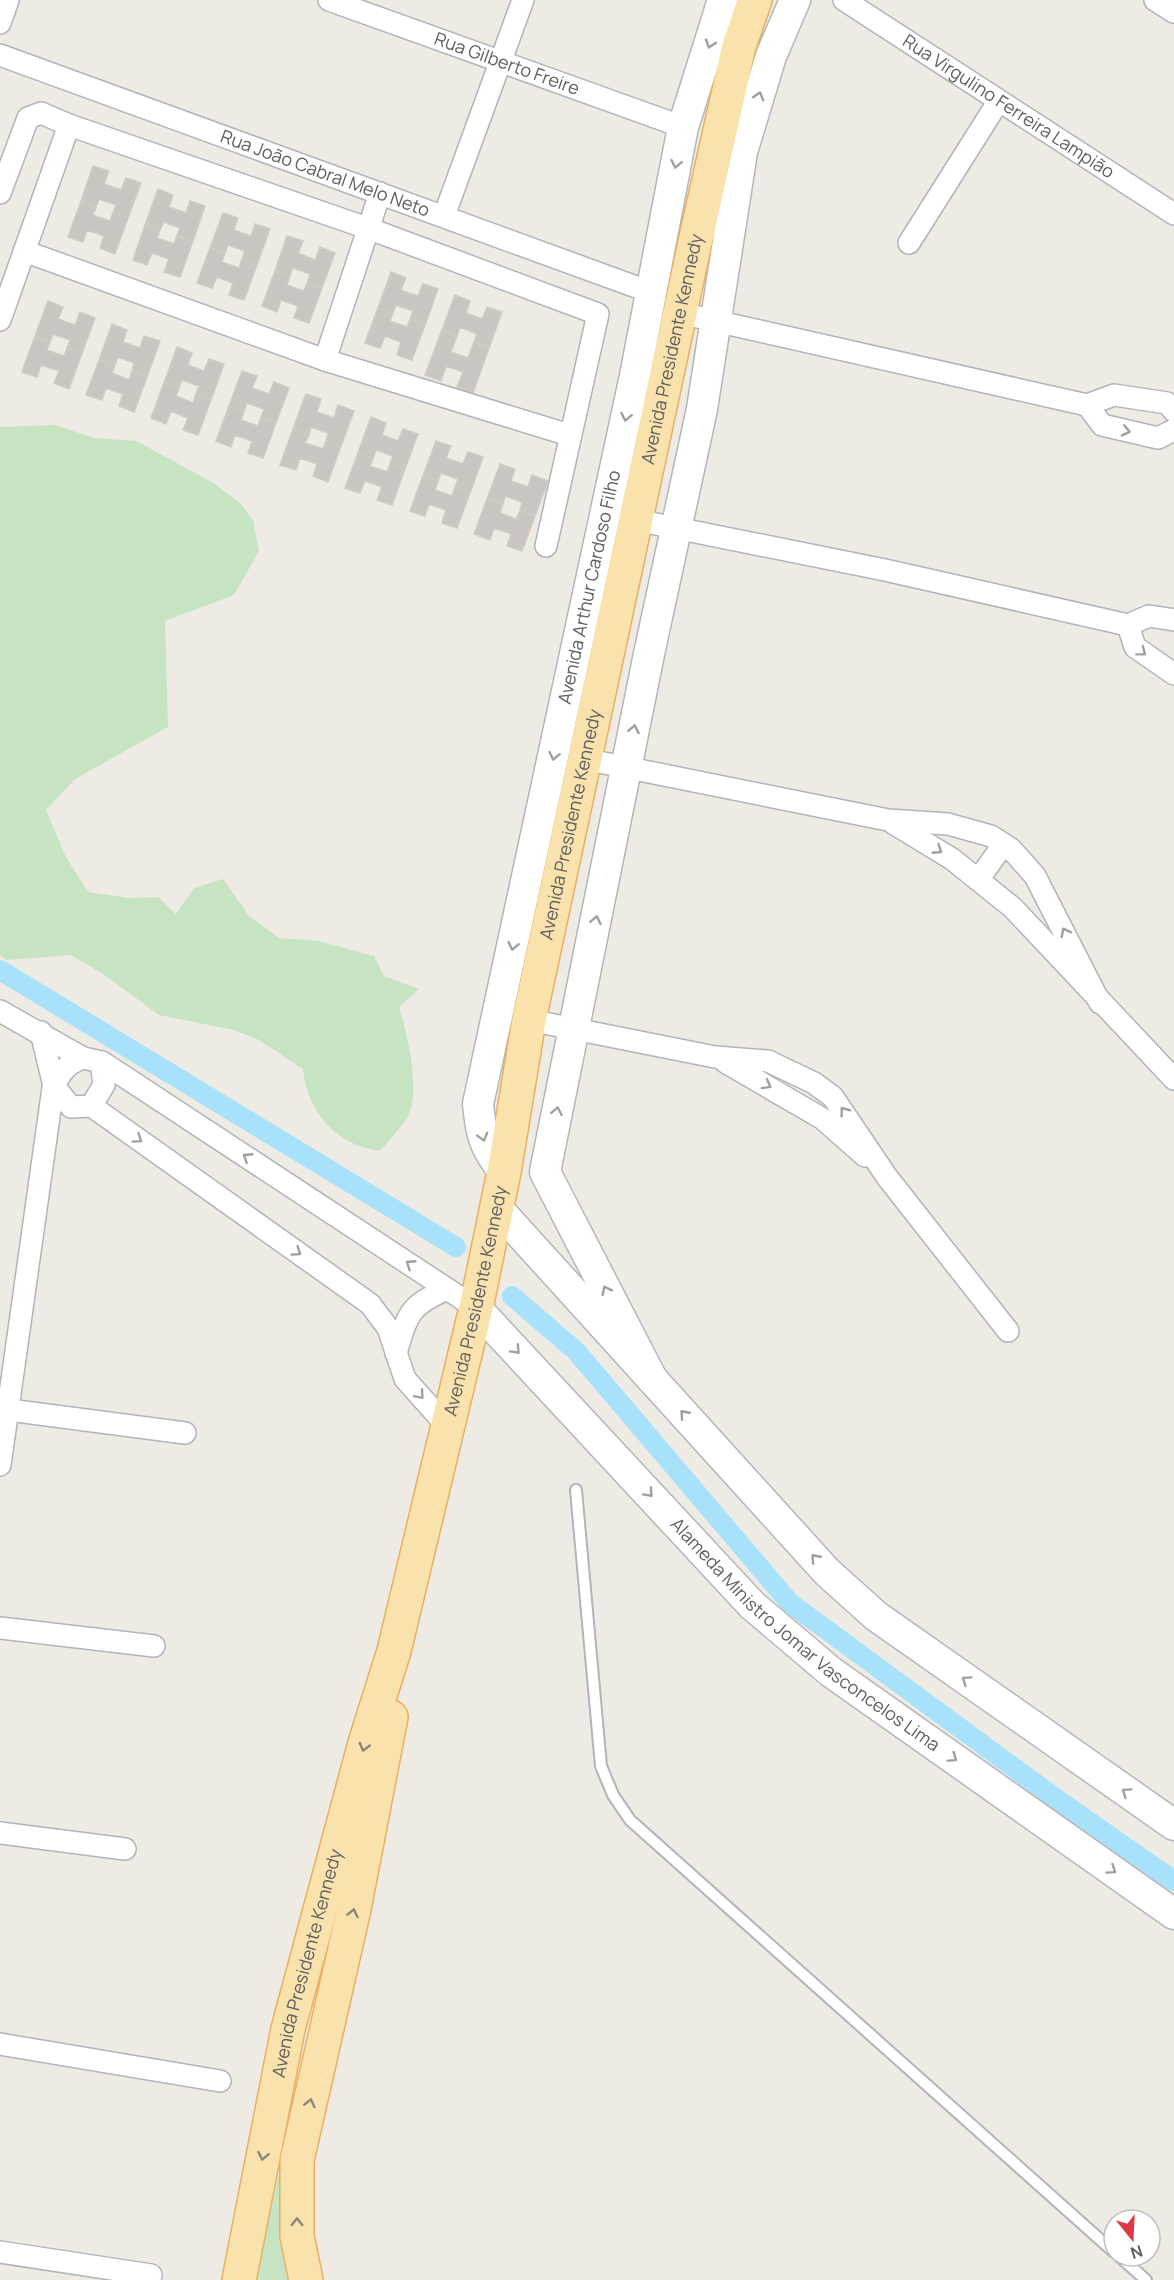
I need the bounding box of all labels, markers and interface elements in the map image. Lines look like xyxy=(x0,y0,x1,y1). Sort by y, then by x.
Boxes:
street label: Rua Gilberto Freire xyxy=(431,26,583,100)
street label: Rua Virgulino Ferreira Lampião xyxy=(899,28,1119,183)
one-way arrow xyxy=(704,38,717,49)
one-way arrow xyxy=(752,91,764,101)
street label: Rua João Cabral Melo Neto xyxy=(218,123,433,222)
one-way arrow xyxy=(670,159,683,169)
street label: Avenida Presidente Kennedy xyxy=(635,231,708,466)
one-way arrow xyxy=(620,412,633,422)
one-way arrow xyxy=(1121,424,1131,437)
street label: Avenida Arthur Cardoso Filho xyxy=(552,468,625,706)
one-way arrow xyxy=(1136,645,1147,656)
street label: Avenida Presidente Kennedy xyxy=(533,706,606,942)
one-way arrow xyxy=(627,724,640,734)
one-way arrow xyxy=(548,750,561,760)
one-way arrow xyxy=(932,842,942,854)
one-way arrow xyxy=(589,915,602,925)
one-way arrow xyxy=(1060,927,1072,938)
one-way arrow xyxy=(507,941,520,951)
one-way arrow xyxy=(761,1078,771,1089)
one-way arrow xyxy=(840,1106,851,1117)
one-way arrow xyxy=(550,1107,563,1117)
one-way arrow xyxy=(476,1131,488,1142)
one-way arrow xyxy=(131,1132,142,1143)
one-way arrow xyxy=(242,1153,253,1164)
street label: Avenida Presidente Kennedy xyxy=(438,1183,512,1418)
one-way arrow xyxy=(291,1245,302,1256)
one-way arrow xyxy=(406,1260,417,1271)
one-way arrow xyxy=(602,1285,614,1296)
one-way arrow xyxy=(509,1344,520,1354)
one-way arrow xyxy=(413,1388,424,1399)
one-way arrow xyxy=(680,1410,691,1421)
one-way arrow xyxy=(642,1487,653,1497)
street label: Alameda Ministro Jomar Vasconcelos Lima xyxy=(666,1512,945,1756)
one-way arrow xyxy=(811,1554,822,1565)
one-way arrow xyxy=(962,1676,973,1687)
one-way arrow xyxy=(359,1741,371,1751)
one-way arrow xyxy=(947,1751,958,1762)
one-way arrow xyxy=(1122,1788,1133,1799)
street label: Avenida Presidente Kennedy xyxy=(266,1846,347,2080)
one-way arrow xyxy=(1106,1863,1117,1874)
one-way arrow xyxy=(346,1908,359,1918)
one-way arrow xyxy=(303,2099,316,2109)
one-way arrow xyxy=(257,2150,270,2160)
north arrow xyxy=(1102,2208,1162,2268)
one-way arrow xyxy=(291,2218,303,2227)
text: N xyxy=(1128,2240,1146,2265)

